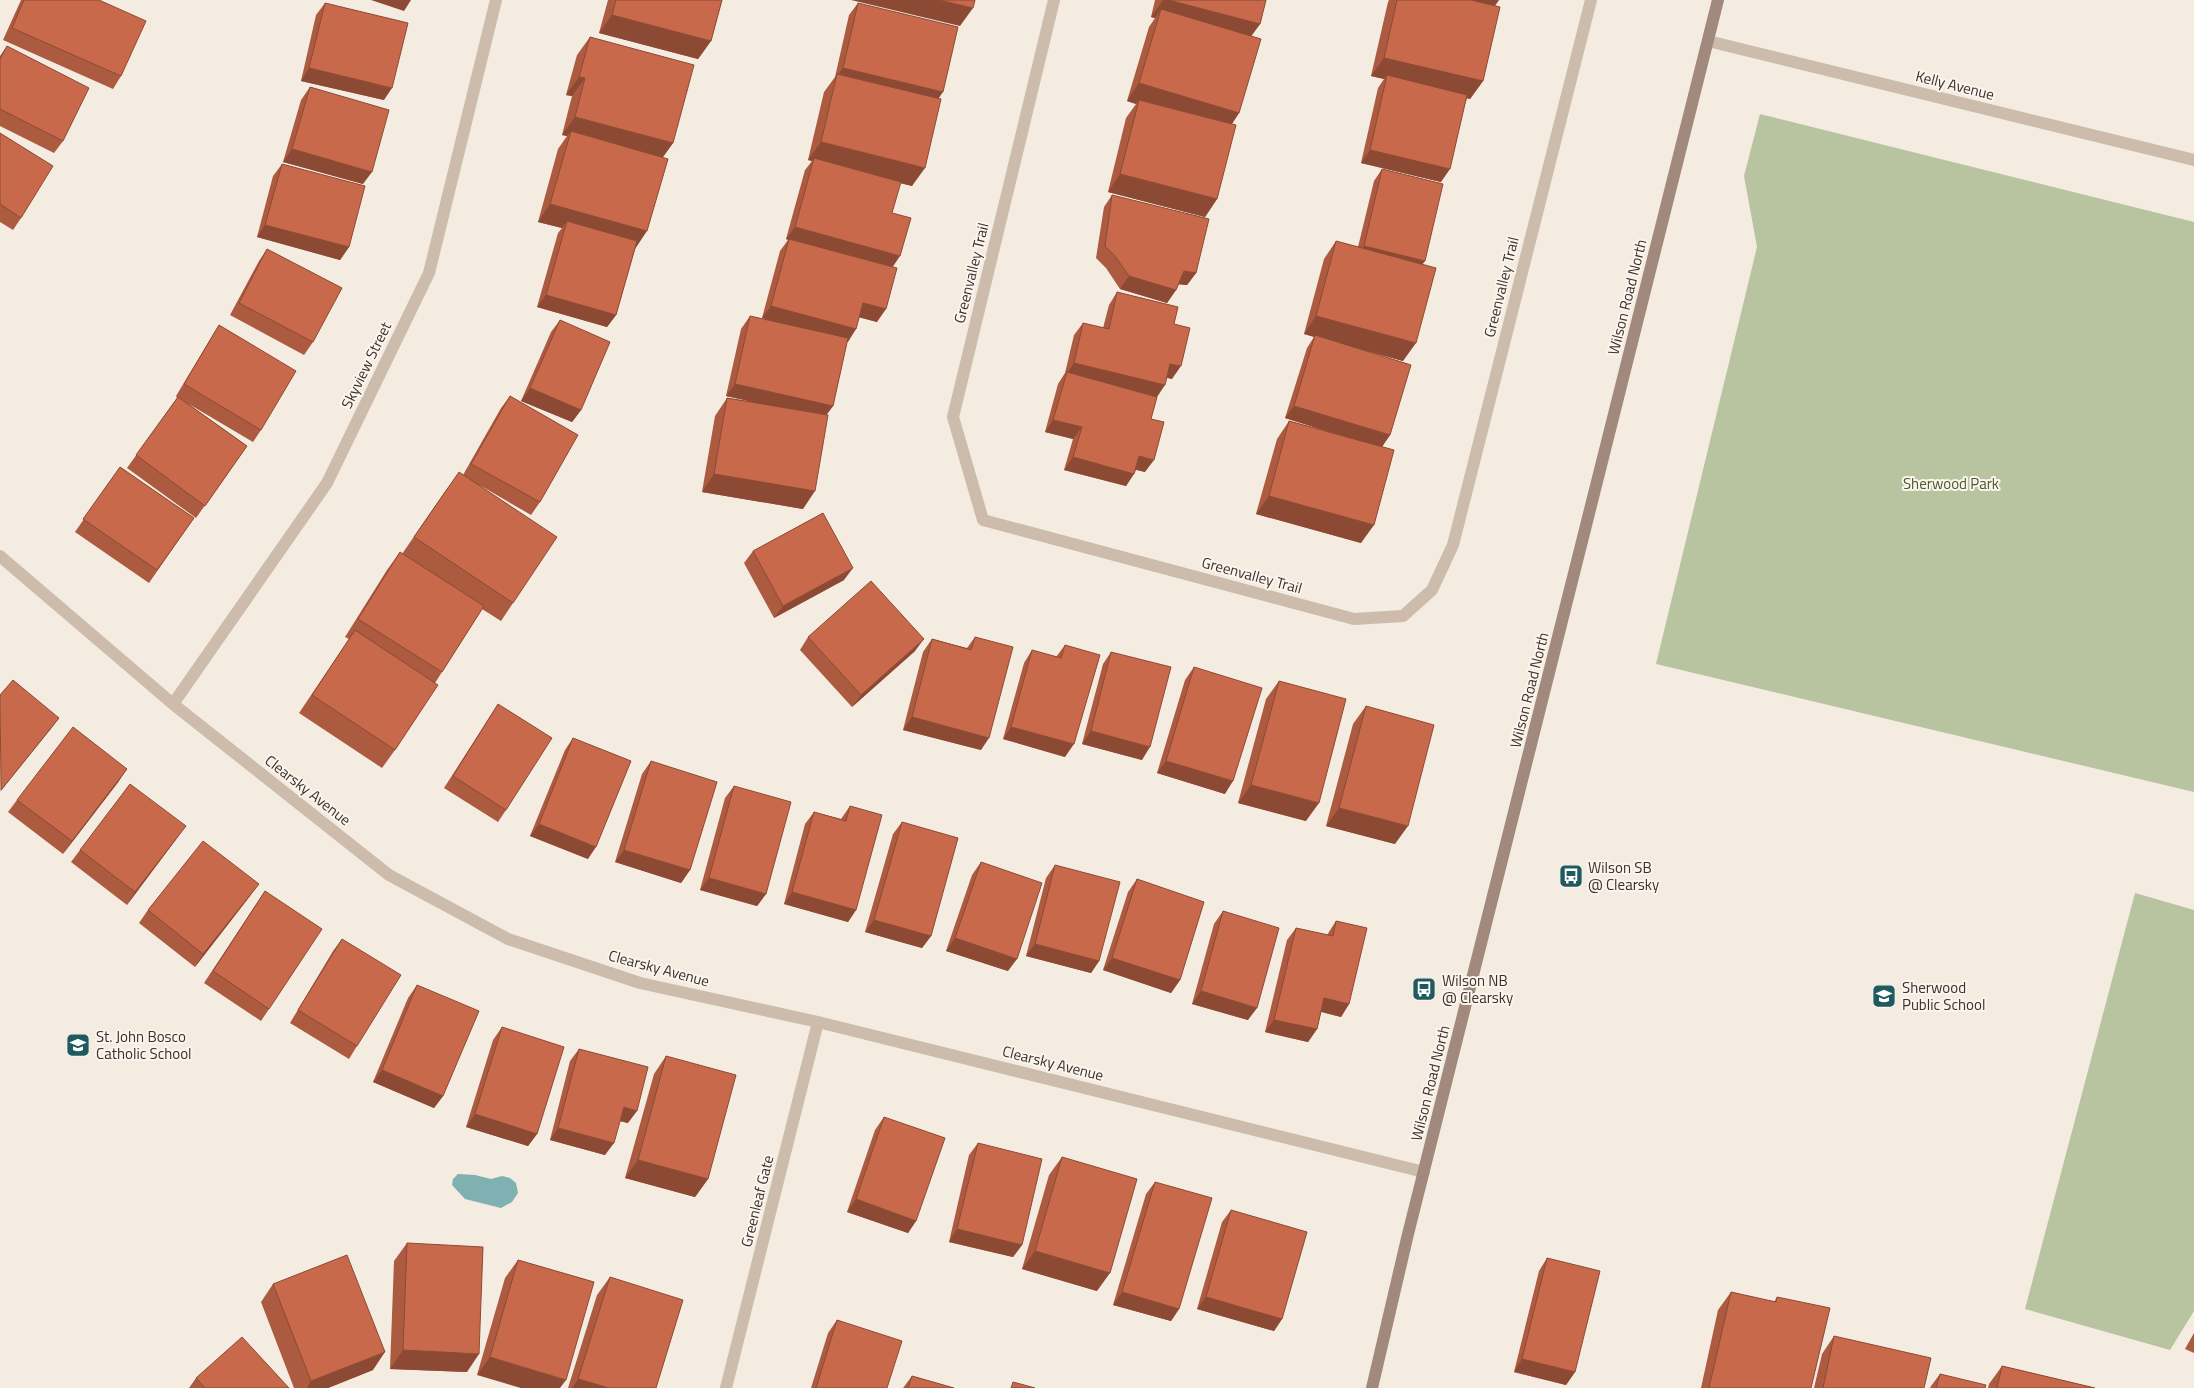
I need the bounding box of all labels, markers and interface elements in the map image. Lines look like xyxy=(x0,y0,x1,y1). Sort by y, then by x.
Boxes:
street label: Kelly Avenue xyxy=(1913,64,1997,106)
street label: Greenvalley Trail xyxy=(947,220,995,326)
street label: Greenvalley Trail xyxy=(1477,234,1525,340)
street label: Wilson Road North xyxy=(1602,237,1652,357)
street label: Skyview Street xyxy=(335,317,397,412)
park label: Sherwood Park xyxy=(1903,472,1999,495)
street label: Greenvalley Trail xyxy=(1199,551,1305,599)
street label: Wilson Road North xyxy=(1504,630,1554,750)
street label: Clearsky Avenue xyxy=(260,749,356,831)
place label: Wilson SB @ Clearsky xyxy=(1588,856,1659,896)
bus stop icon: Wilson SB @ Clearsky xyxy=(1558,863,1584,889)
street label: Clearsky Avenue xyxy=(606,943,712,993)
place label: Wilson NB @ Clearsky xyxy=(1442,969,1513,1009)
bus stop icon: Wilson NB @ Clearsky xyxy=(1411,976,1437,1002)
place label: Sherwood Public School xyxy=(1902,976,1985,1016)
school or university icon: Sherwood Public School xyxy=(1871,983,1897,1009)
street label: Wilson Road North xyxy=(1405,1023,1455,1143)
place label: St. John Bosco Catholic School xyxy=(96,1025,192,1065)
school or university icon: St. John Bosco Catholic School xyxy=(65,1032,91,1058)
street label: Clearsky Avenue xyxy=(1000,1039,1106,1087)
street label: Greenleaf Gate xyxy=(734,1153,780,1249)

